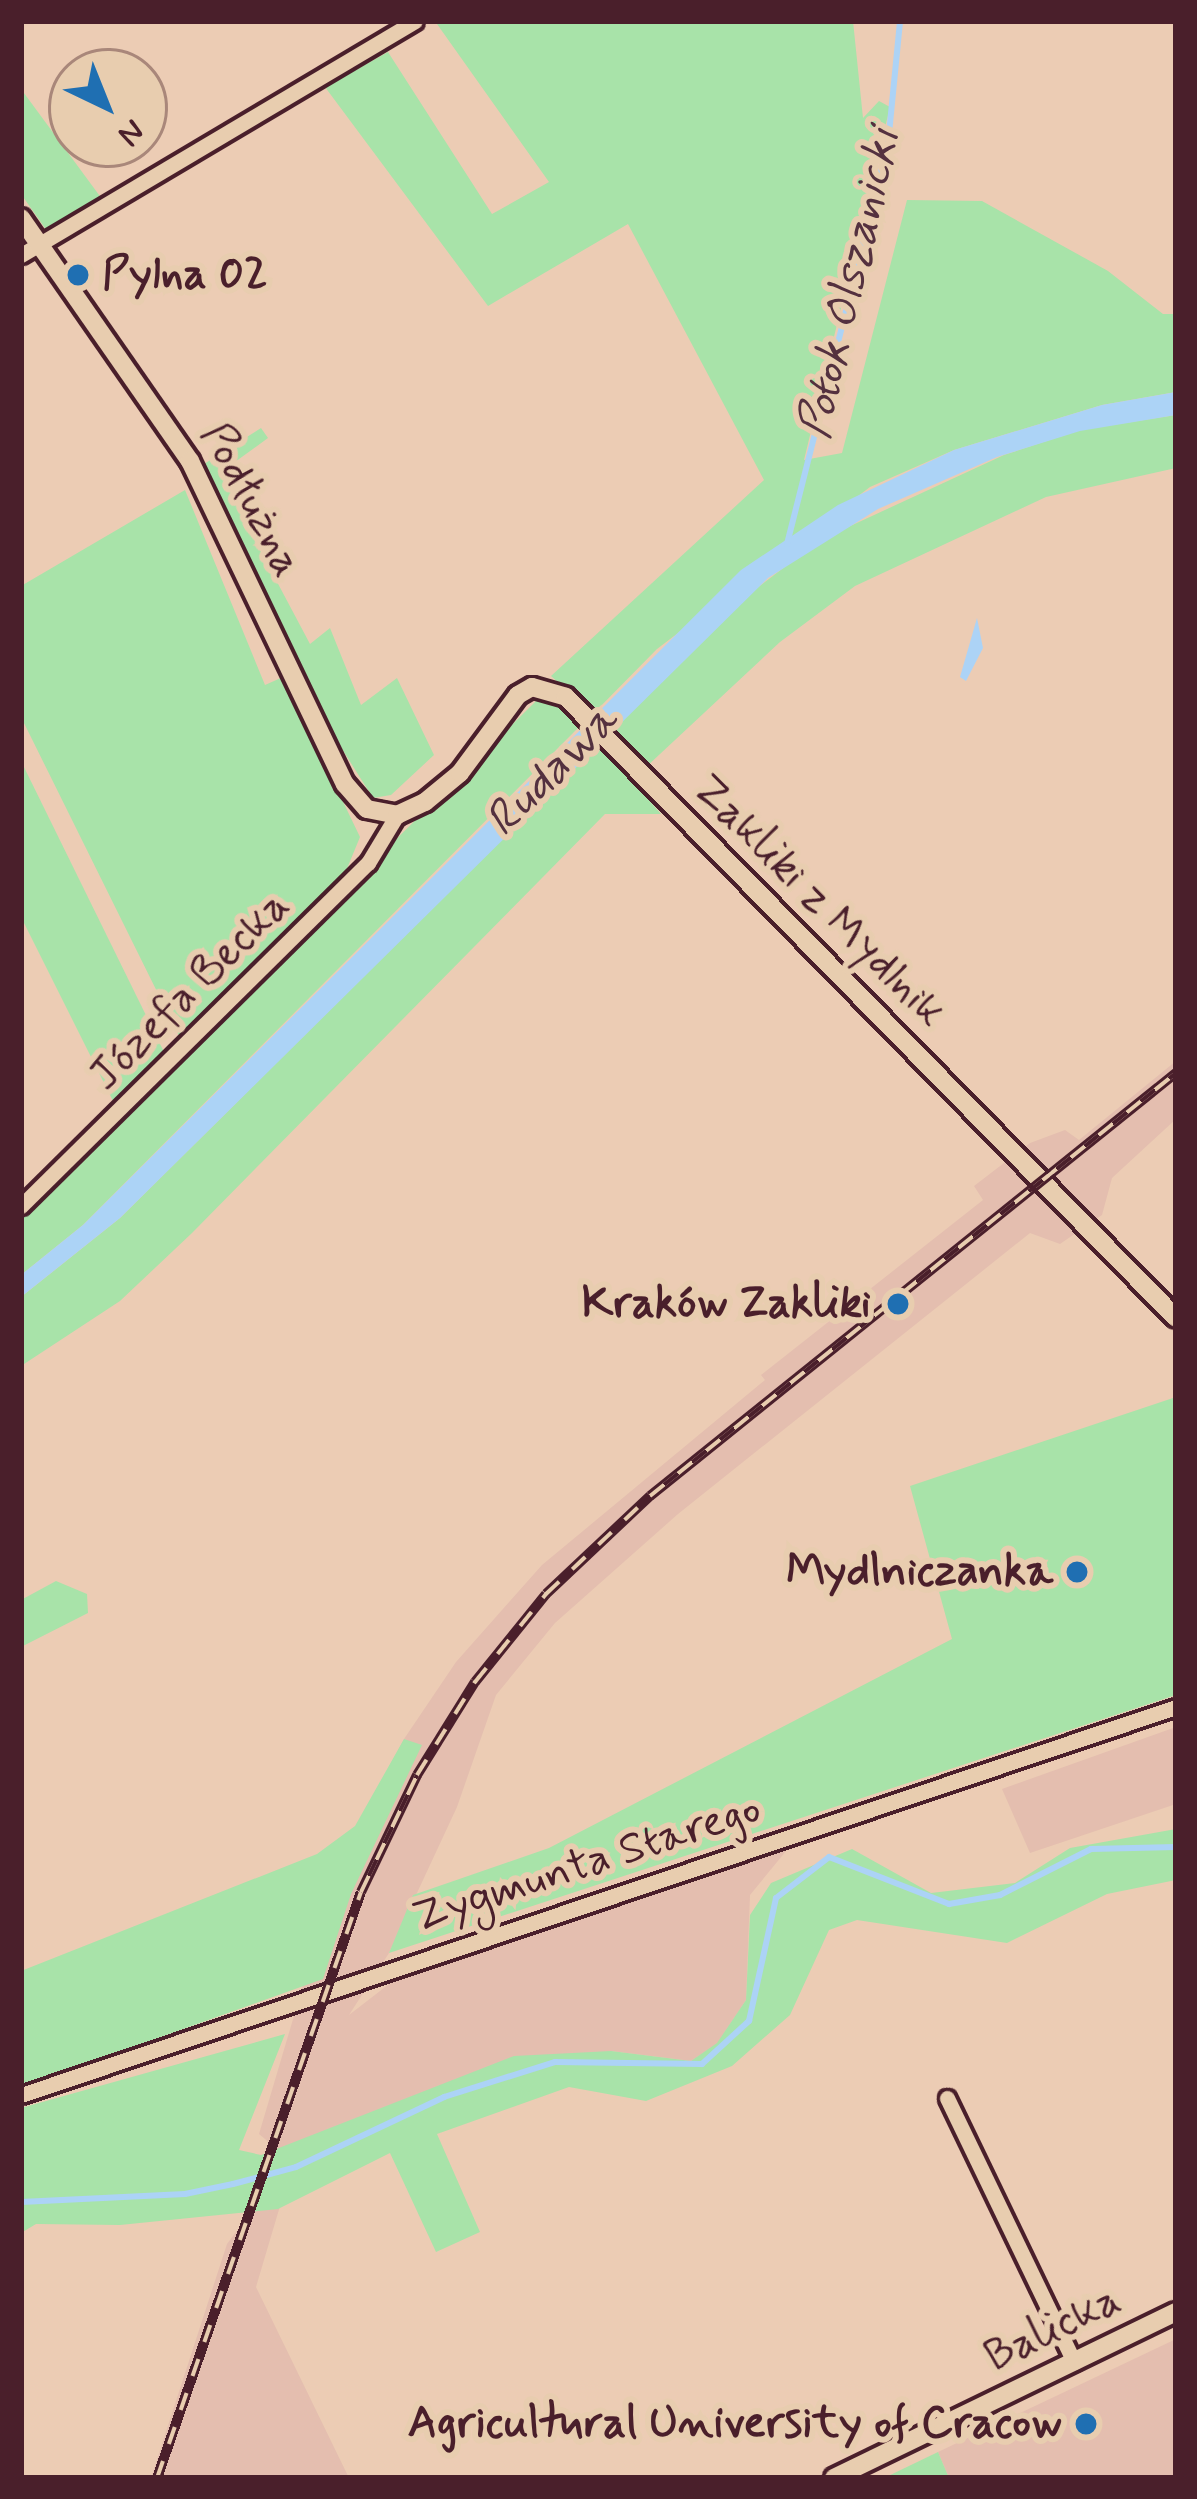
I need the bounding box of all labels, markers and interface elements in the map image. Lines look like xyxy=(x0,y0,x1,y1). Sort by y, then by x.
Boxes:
north arrow xyxy=(48,48,168,168)
text: N xyxy=(107,109,154,156)
water label: Potok Olszanicki xyxy=(786,123,914,445)
place label: Pylna 02 xyxy=(102,248,268,302)
marker: Pylna 02 xyxy=(65,262,91,288)
street label: Podłużna xyxy=(188,414,314,586)
water label: Rudawa xyxy=(474,693,630,849)
street label: Zakliki z Mydlnik xyxy=(680,762,958,1040)
street label: Józefa Becka xyxy=(79,880,301,1102)
place label: Kraków Zakliki xyxy=(572,1277,871,1331)
marker: Kraków Zakliki xyxy=(882,1288,914,1320)
place label: Mydlniczanka xyxy=(786,1545,1053,1599)
marker: Mydlniczanka xyxy=(1064,1559,1090,1585)
street label: Zygmunta Starego xyxy=(408,1783,766,1945)
street label: Balicka xyxy=(976,2273,1130,2385)
place label: Agricultural University of Cracow xyxy=(421,2397,1062,2451)
marker: Agricultural University of Cracow xyxy=(1073,2411,1099,2437)

